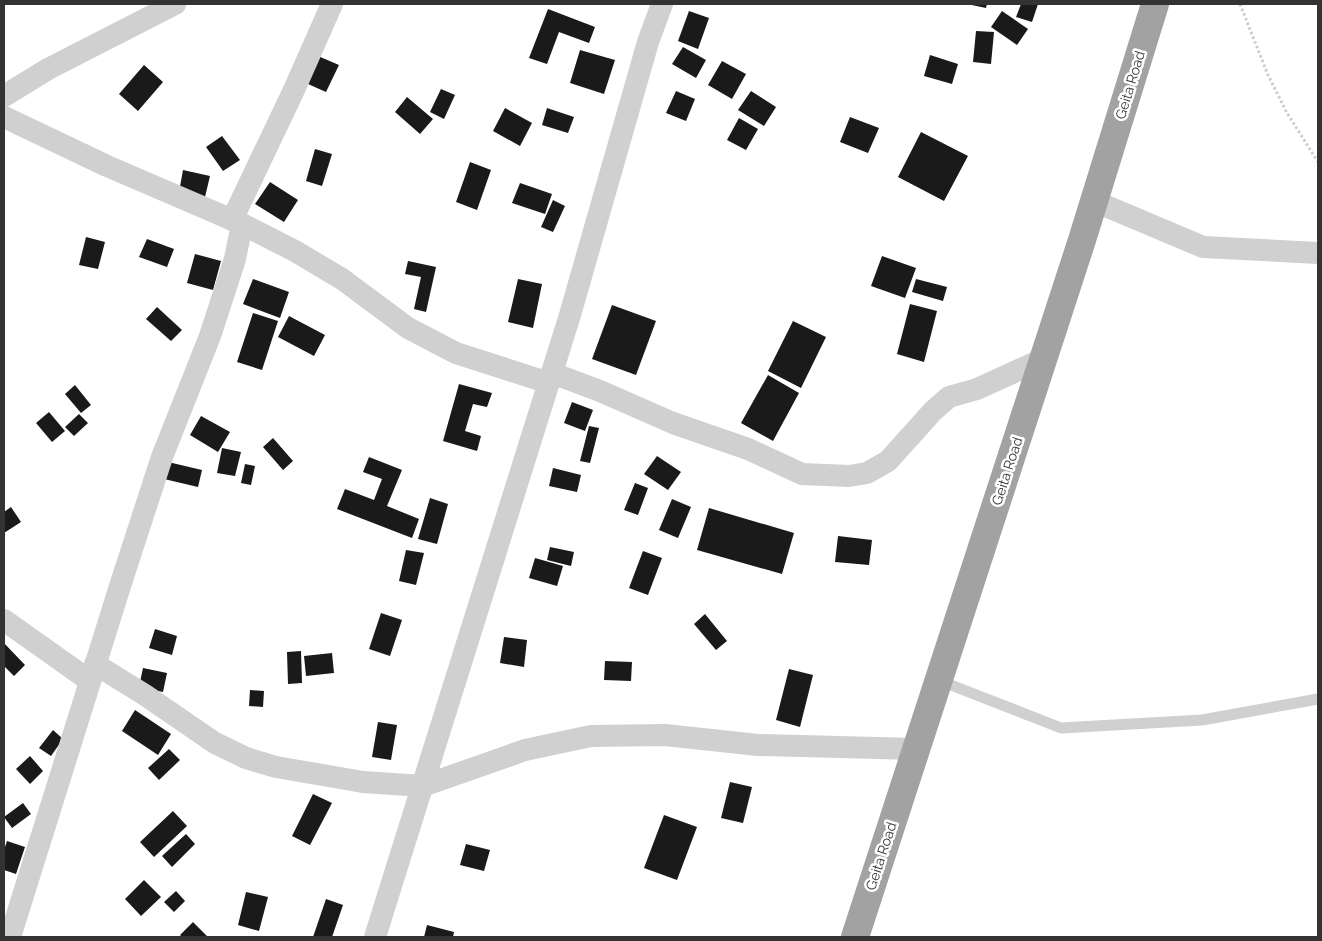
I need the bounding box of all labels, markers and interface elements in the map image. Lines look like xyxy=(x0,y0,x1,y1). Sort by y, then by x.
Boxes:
street label: Geita Road xyxy=(1112,49,1148,121)
street label: Geita Road xyxy=(988,435,1026,507)
street label: Geita Road xyxy=(862,820,900,892)

